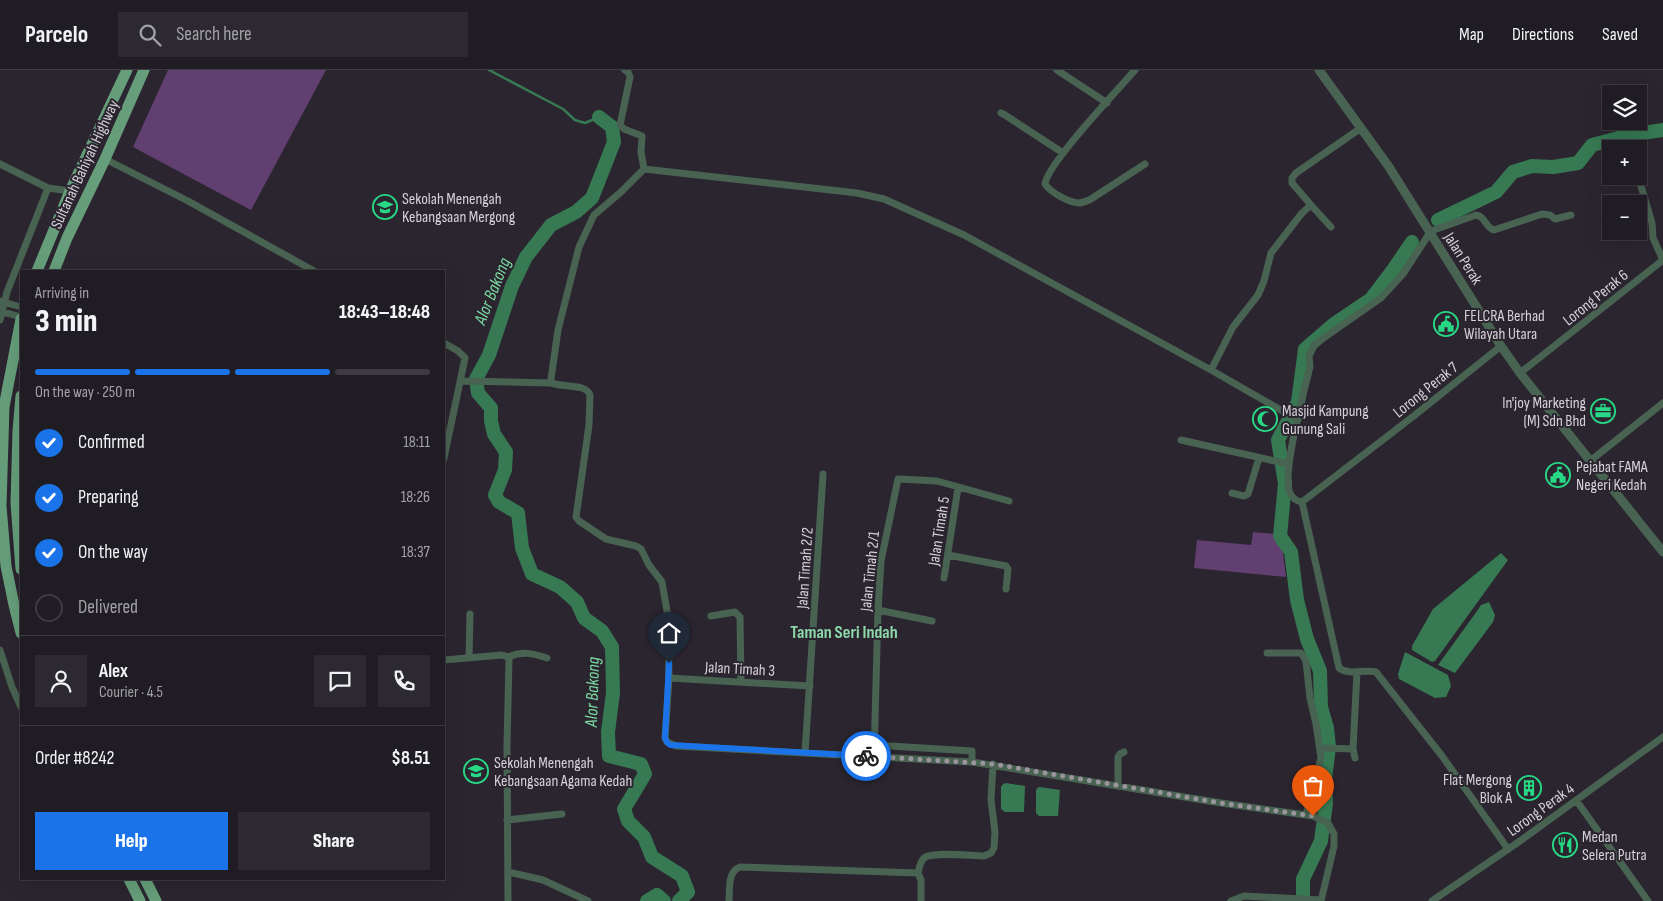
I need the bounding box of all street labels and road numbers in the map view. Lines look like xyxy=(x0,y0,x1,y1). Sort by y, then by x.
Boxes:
street label: Sultanah Bahiyah Highway xyxy=(47,97,124,232)
street label: Jalan Perak xyxy=(1439,228,1486,288)
street label: Lorong Perak 6 xyxy=(1559,266,1632,330)
street label: Lorong Perak 7 xyxy=(1390,358,1463,422)
street label: Jalan Timah 5 xyxy=(924,495,954,568)
street label: Jalan Timah 2/2 xyxy=(793,527,818,610)
street label: Jalan Timah 2/1 xyxy=(857,530,884,613)
street label: Jalan Timah 3 xyxy=(703,658,775,681)
street label: Lorong Perak 4 xyxy=(1504,779,1578,841)

